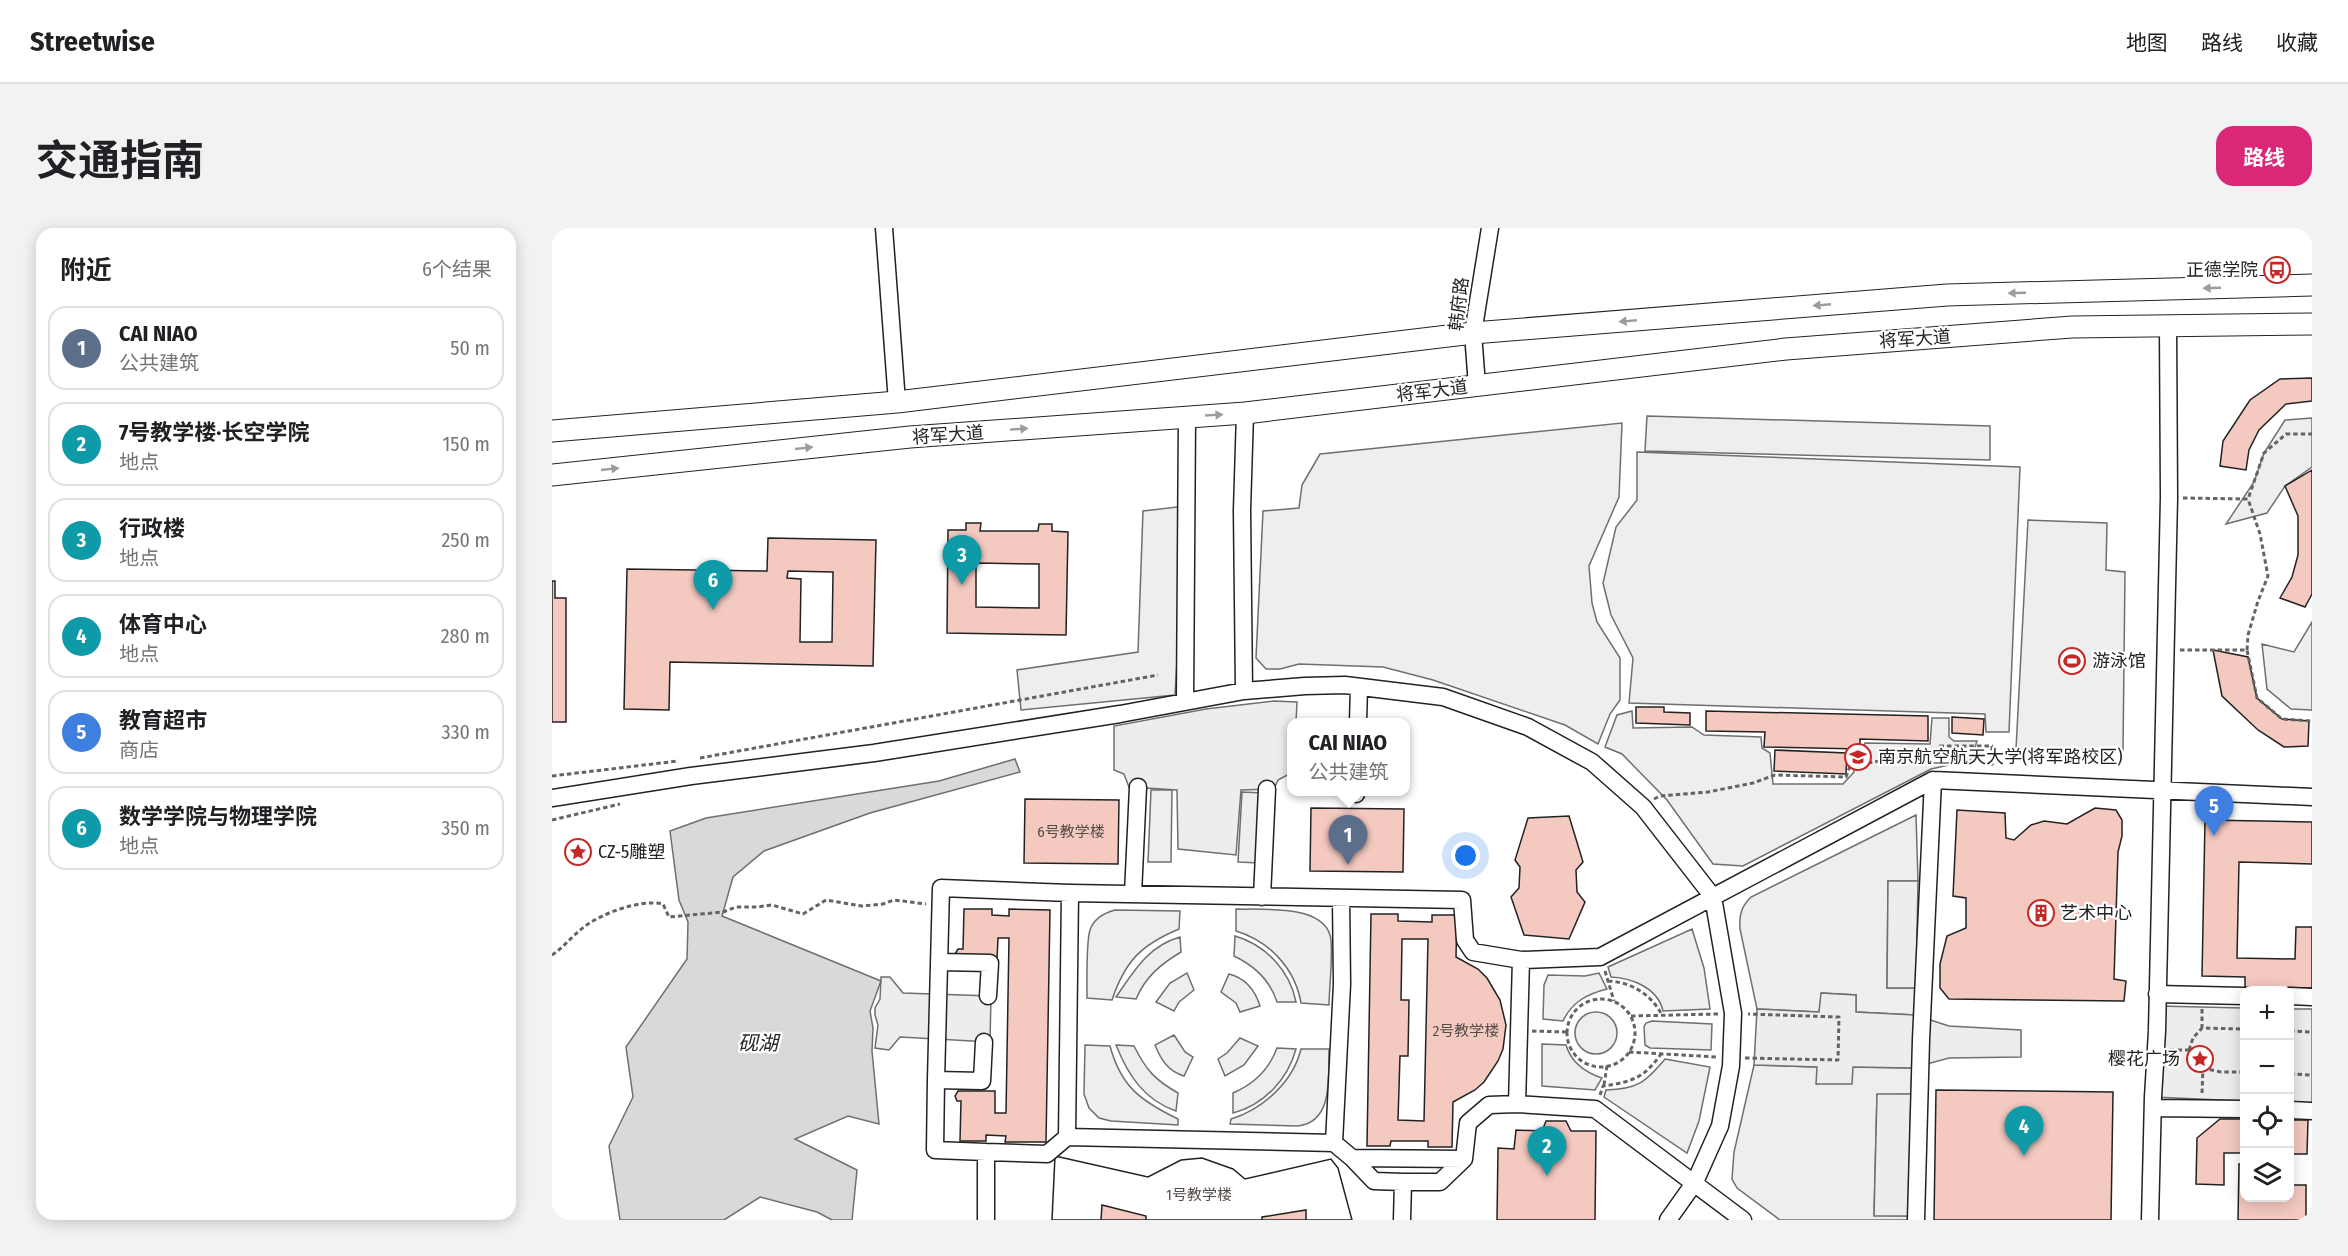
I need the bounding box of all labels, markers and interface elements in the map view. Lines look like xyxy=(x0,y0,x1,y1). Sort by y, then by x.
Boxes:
text: Streetwise xyxy=(30,25,155,58)
text: 地图 xyxy=(2126,30,2168,56)
text: 路线 xyxy=(2201,30,2243,56)
text: 收藏 xyxy=(2276,30,2318,56)
button: 路线 xyxy=(2216,126,2312,186)
text: 交通指南 xyxy=(36,136,204,186)
text: 附近 xyxy=(60,255,112,286)
bus stop icon: 正德学院 xyxy=(2262,255,2292,285)
text: 6个结果 xyxy=(422,257,492,281)
place label: 正德学院 xyxy=(2186,259,2258,281)
street label: 韩府路 xyxy=(1445,276,1473,332)
one-way arrow xyxy=(2202,283,2221,293)
one-way arrow xyxy=(2007,289,2026,298)
one-way arrow xyxy=(1813,301,1832,310)
one-way arrow xyxy=(1618,316,1637,326)
text: CAI NIAO xyxy=(119,320,198,347)
street label: 将军大道 xyxy=(1878,326,1952,352)
text: 1 xyxy=(77,336,86,360)
text: 50 m xyxy=(450,336,490,360)
text: 公共建筑 xyxy=(119,351,199,375)
street label: 将军大道 xyxy=(1395,376,1469,406)
one-way arrow xyxy=(1204,410,1223,420)
text: 7号教学楼·长空学院 xyxy=(119,419,309,446)
street label: 将军大道 xyxy=(911,422,985,448)
one-way arrow xyxy=(1010,424,1029,434)
text: 2 xyxy=(77,432,86,456)
text: 150 m xyxy=(443,432,490,456)
one-way arrow xyxy=(795,443,814,453)
text: 地点 xyxy=(119,450,159,474)
one-way arrow xyxy=(601,464,620,474)
text: 行政楼 xyxy=(119,515,185,542)
text: 3 xyxy=(77,528,86,552)
text: 250 m xyxy=(442,528,490,552)
pin: 3 xyxy=(942,536,982,585)
text: 地点 xyxy=(119,546,159,570)
pin: 6 xyxy=(694,560,732,610)
text: 体育中心 xyxy=(119,611,207,638)
text: 4 xyxy=(76,624,87,648)
text: 280 m xyxy=(441,624,490,648)
text: 地点 xyxy=(119,642,159,666)
sports icon: 游泳馆 xyxy=(2057,646,2087,676)
place label: 游泳馆 xyxy=(2092,650,2146,672)
text: 教育超市 xyxy=(119,707,207,734)
popup xyxy=(1287,718,1410,796)
text: 5 xyxy=(77,720,86,744)
text: 330 m xyxy=(441,720,490,744)
text: CAI NIAO xyxy=(1309,729,1387,756)
text: 商店 xyxy=(119,738,159,762)
school or university icon: 南京航空航天大学(将军路校区) xyxy=(1843,742,1873,772)
place label: 南京航空航天大学(将军路校区) xyxy=(1878,746,2123,768)
text: 公共建筑 xyxy=(1309,760,1389,784)
pin: 5 xyxy=(2194,786,2234,836)
text: 数学学院与物理学院 xyxy=(119,803,317,830)
text: 6 xyxy=(76,816,87,840)
text: 350 m xyxy=(441,816,490,840)
pin: 1 xyxy=(1328,816,1368,865)
house number: 6号教学楼 xyxy=(1037,823,1105,841)
text: 地点 xyxy=(119,834,159,858)
place icon: CZ-5雕塑 xyxy=(563,837,593,867)
place label: CZ-5雕塑 xyxy=(598,841,665,863)
your location xyxy=(1451,841,1480,870)
building icon: 艺术中心 xyxy=(2026,898,2056,928)
place label: 艺术中心 xyxy=(2060,902,2132,924)
map controls xyxy=(2240,986,2294,1202)
button: + xyxy=(2240,986,2294,1040)
house number: 2号教学楼 xyxy=(1433,1022,1499,1040)
water label: 砚湖 xyxy=(738,1031,781,1055)
button: − xyxy=(2240,1040,2294,1094)
place icon: 樱花广场 xyxy=(2185,1044,2215,1074)
place label: 樱花广场 xyxy=(2108,1048,2180,1070)
button: locate xyxy=(2240,1094,2294,1148)
pin: 4 xyxy=(2004,1106,2044,1156)
pin: 2 xyxy=(1528,1126,1566,1176)
button: layers xyxy=(2240,1148,2294,1202)
house number: 1号教学楼 xyxy=(1166,1186,1232,1204)

